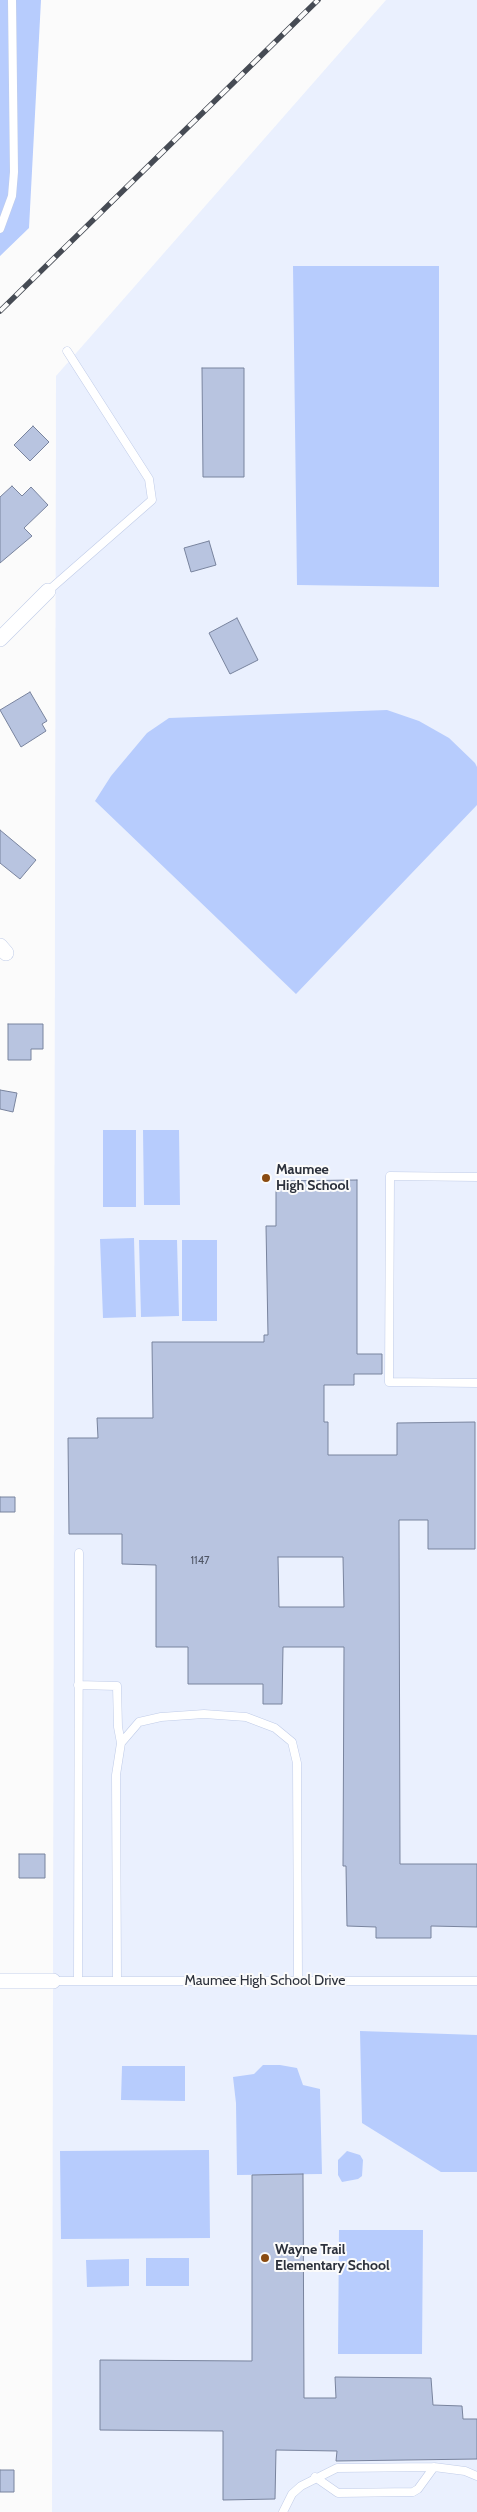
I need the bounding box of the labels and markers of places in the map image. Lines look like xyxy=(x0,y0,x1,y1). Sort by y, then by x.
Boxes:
place label: Maumee High School xyxy=(276,1162,349,1194)
marker: Maumee High School xyxy=(260,1172,272,1184)
place label: Wayne Trail Elementary School xyxy=(275,2242,390,2274)
marker: Wayne Trail Elementary School xyxy=(259,2252,271,2264)

